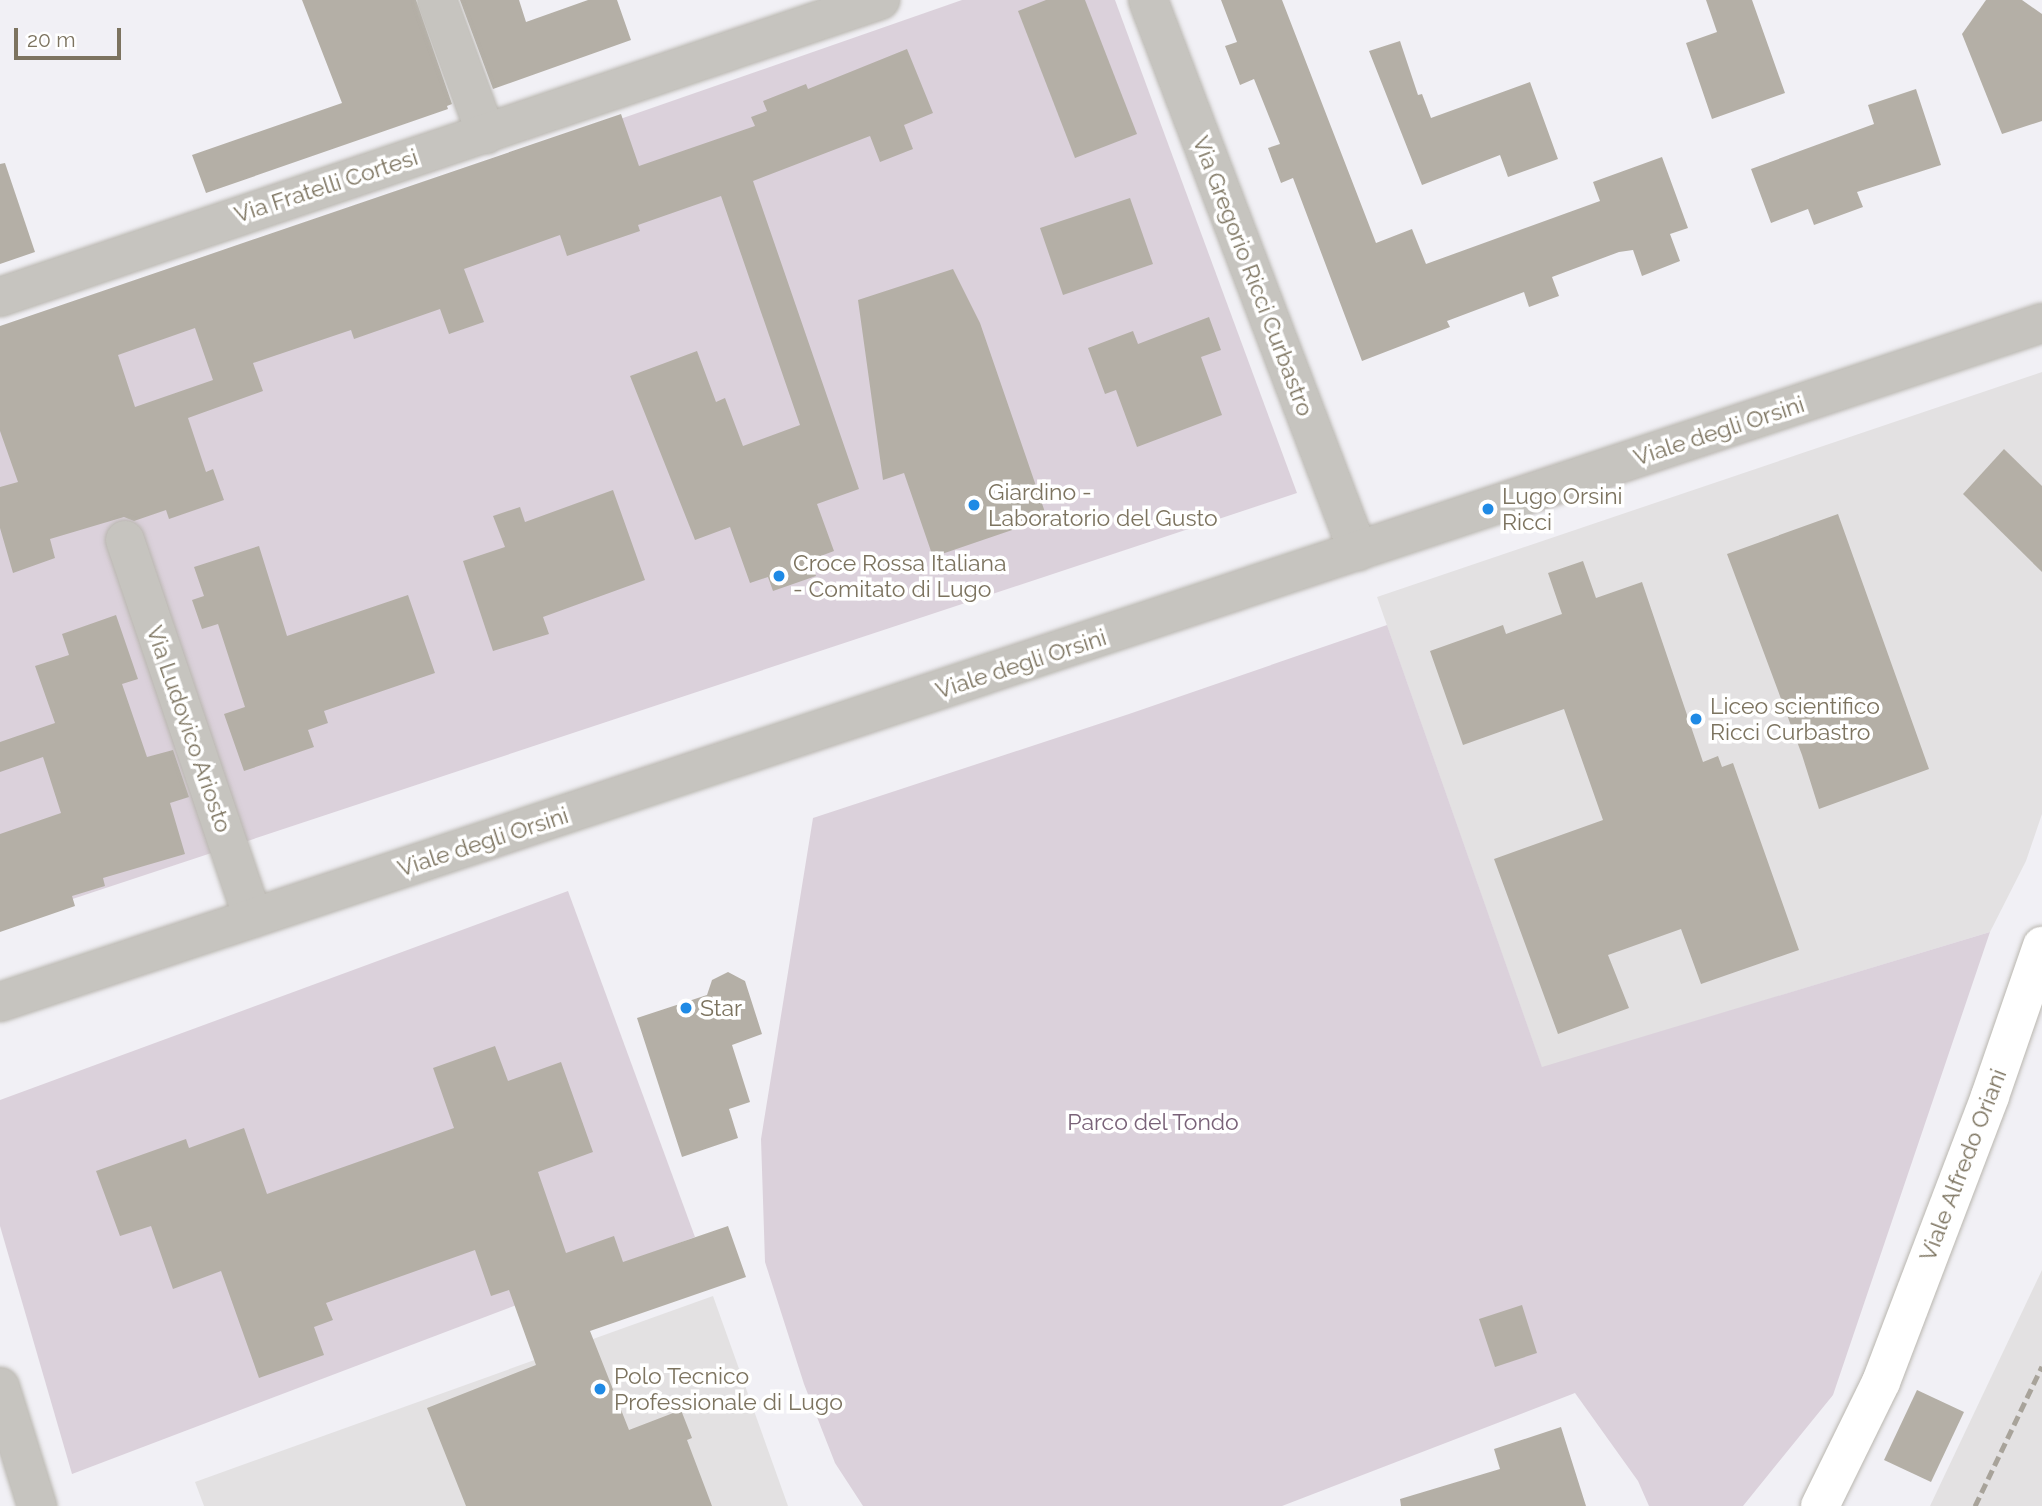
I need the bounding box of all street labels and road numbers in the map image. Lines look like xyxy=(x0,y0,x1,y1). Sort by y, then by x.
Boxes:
street label: Via Gregorio Ricci Curbastro xyxy=(1187,132,1319,420)
street label: Via Fratelli Cortesi xyxy=(231,143,421,229)
street label: Viale degli Orsini xyxy=(1630,390,1808,472)
street label: Via Ludovico Ariosto xyxy=(141,622,237,836)
street label: Viale degli Orsini xyxy=(932,623,1110,705)
street label: Viale degli Orsini xyxy=(394,801,572,883)
street label: Viale Alfredo Oriani xyxy=(1913,1065,2013,1265)

